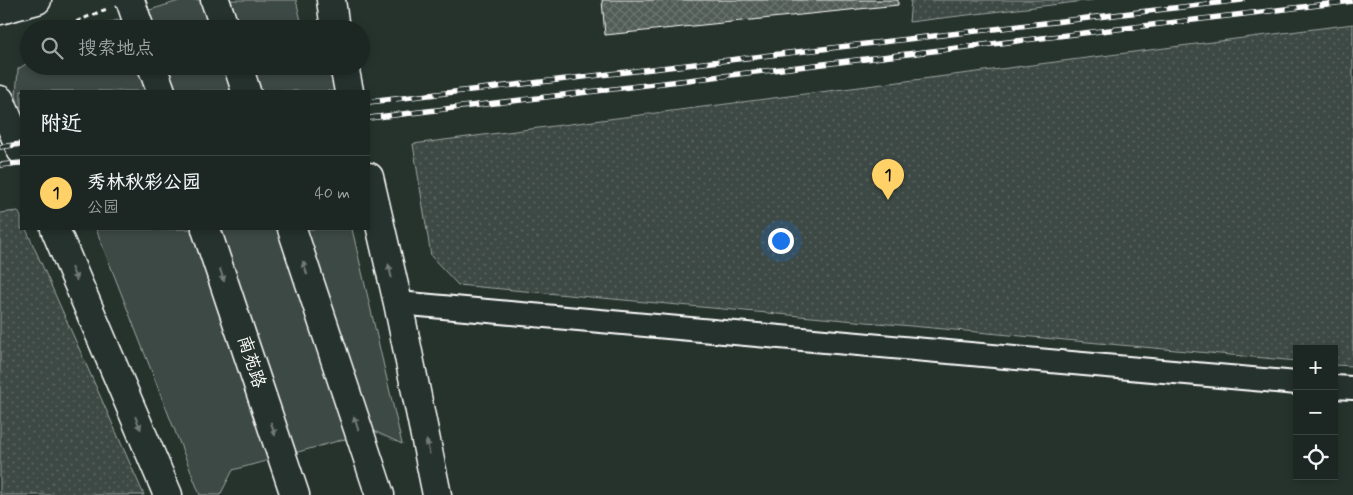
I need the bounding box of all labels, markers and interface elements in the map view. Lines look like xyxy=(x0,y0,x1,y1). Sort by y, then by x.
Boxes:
search box xyxy=(20,20,370,75)
icon: search xyxy=(38,34,66,62)
text: 搜索地点 xyxy=(78,36,154,61)
text: 附近 xyxy=(40,110,82,138)
pin: 1 xyxy=(872,159,904,200)
text: 秀林秋彩公园 xyxy=(87,170,201,195)
text: 1 xyxy=(52,183,60,204)
text: 40 m xyxy=(314,183,350,204)
text: 公园 xyxy=(87,197,119,218)
your location xyxy=(768,228,794,254)
one-way arrow xyxy=(301,261,308,276)
one-way arrow xyxy=(386,264,394,279)
one-way arrow xyxy=(70,267,78,282)
one-way arrow xyxy=(218,268,226,283)
street label: 南苑路 xyxy=(231,333,271,391)
map controls xyxy=(1293,345,1338,480)
button: + xyxy=(1293,345,1338,390)
button: − xyxy=(1293,390,1338,435)
one-way arrow xyxy=(352,415,359,430)
one-way arrow xyxy=(134,416,142,430)
one-way arrow xyxy=(270,422,277,437)
button: locate xyxy=(1293,435,1338,480)
one-way arrow xyxy=(423,439,431,455)

